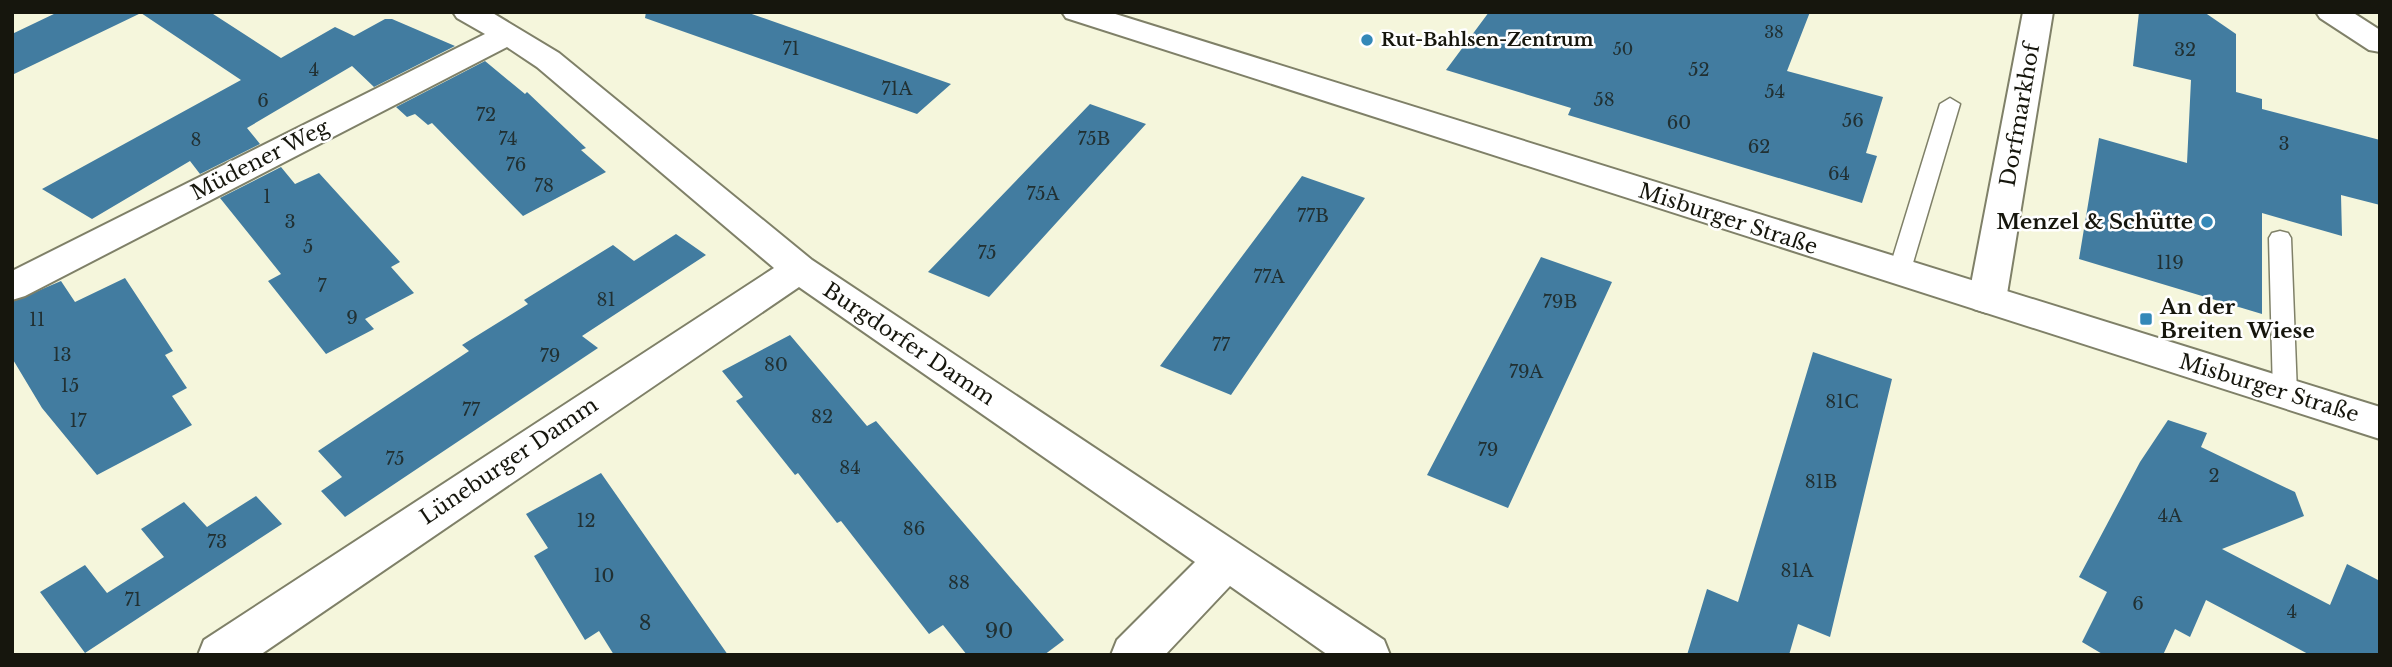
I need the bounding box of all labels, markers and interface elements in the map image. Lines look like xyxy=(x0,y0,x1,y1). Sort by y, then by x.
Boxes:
house number: 38 xyxy=(1764,22,1784,42)
place label: Rut-Bahlsen-Zentrum xyxy=(1381,29,1594,51)
marker: Rut-Bahlsen-Zentrum xyxy=(1359,32,1375,48)
house number: 71 xyxy=(782,38,800,60)
house number: 50 xyxy=(1613,39,1633,59)
street label: Dorfmarkhof xyxy=(1995,39,2046,189)
house number: 32 xyxy=(2174,39,2196,61)
house number: 4 xyxy=(309,59,319,81)
house number: 52 xyxy=(1688,59,1710,81)
house number: 71A xyxy=(882,78,914,100)
house number: 54 xyxy=(1765,81,1785,103)
house number: 58 xyxy=(1593,89,1615,111)
house number: 6 xyxy=(257,90,269,112)
house number: 72 xyxy=(476,104,496,126)
house number: 56 xyxy=(1842,110,1864,132)
house number: 60 xyxy=(1667,112,1691,134)
street label: Müdener Weg xyxy=(187,114,334,206)
house number: 74 xyxy=(498,128,518,150)
house number: 75B xyxy=(1078,128,1110,150)
house number: 8 xyxy=(191,129,201,151)
house number: 3 xyxy=(2278,133,2290,155)
house number: 62 xyxy=(1748,136,1770,158)
house number: 76 xyxy=(506,154,526,176)
house number: 64 xyxy=(1828,163,1850,185)
house number: 78 xyxy=(534,175,554,197)
street label: Misburger Straße xyxy=(1635,178,1821,260)
house number: 75A xyxy=(1027,183,1061,205)
house number: 1 xyxy=(263,186,271,208)
house number: 77B xyxy=(1297,205,1329,227)
place label: Menzel & Schütte xyxy=(1996,209,2193,235)
house number: 3 xyxy=(284,211,296,233)
marker: Menzel & Schütte xyxy=(2199,214,2215,230)
house number: 5 xyxy=(303,236,313,258)
house number: 75 xyxy=(977,242,997,264)
house number: 119 xyxy=(2156,252,2184,274)
house number: 77A xyxy=(1253,266,1286,288)
house number: 7 xyxy=(317,275,327,297)
street label: Burgdorfer Damm xyxy=(818,277,1000,411)
house number: 81 xyxy=(597,289,615,311)
house number: 79B xyxy=(1543,291,1577,313)
place label: An der Breiten Wiese xyxy=(2159,294,2315,344)
house number: 9 xyxy=(346,307,358,329)
house number: 11 xyxy=(29,309,45,331)
marker: An der Breiten Wiese xyxy=(2138,311,2154,327)
house number: 77 xyxy=(1212,334,1231,356)
house number: 13 xyxy=(52,344,72,366)
house number: 79 xyxy=(540,345,560,367)
street label: Misburger Straße xyxy=(2176,348,2362,428)
house number: 80 xyxy=(764,354,788,376)
house number: 79A xyxy=(1509,361,1544,383)
house number: 15 xyxy=(61,375,79,397)
house number: 81C xyxy=(1825,391,1859,413)
street label: Lüneburger Damm xyxy=(415,392,603,530)
house number: 77 xyxy=(462,399,481,421)
house number: 82 xyxy=(811,406,833,428)
house number: 17 xyxy=(69,410,87,432)
house number: 79 xyxy=(1478,439,1498,461)
house number: 75 xyxy=(385,448,405,470)
house number: 84 xyxy=(839,457,861,479)
house number: 2 xyxy=(2208,465,2220,487)
house number: 81B xyxy=(1805,471,1837,493)
house number: 4A xyxy=(2158,505,2183,527)
house number: 12 xyxy=(576,510,596,532)
house number: 86 xyxy=(903,518,925,540)
house number: 73 xyxy=(207,531,227,553)
house number: 81A xyxy=(1781,560,1815,582)
house number: 10 xyxy=(594,565,614,587)
house number: 88 xyxy=(948,572,970,594)
house number: 71 xyxy=(124,589,142,611)
house number: 6 xyxy=(2132,593,2144,615)
house number: 4 xyxy=(2287,601,2297,623)
house number: 8 xyxy=(639,610,651,636)
house number: 90 xyxy=(985,618,1013,644)

